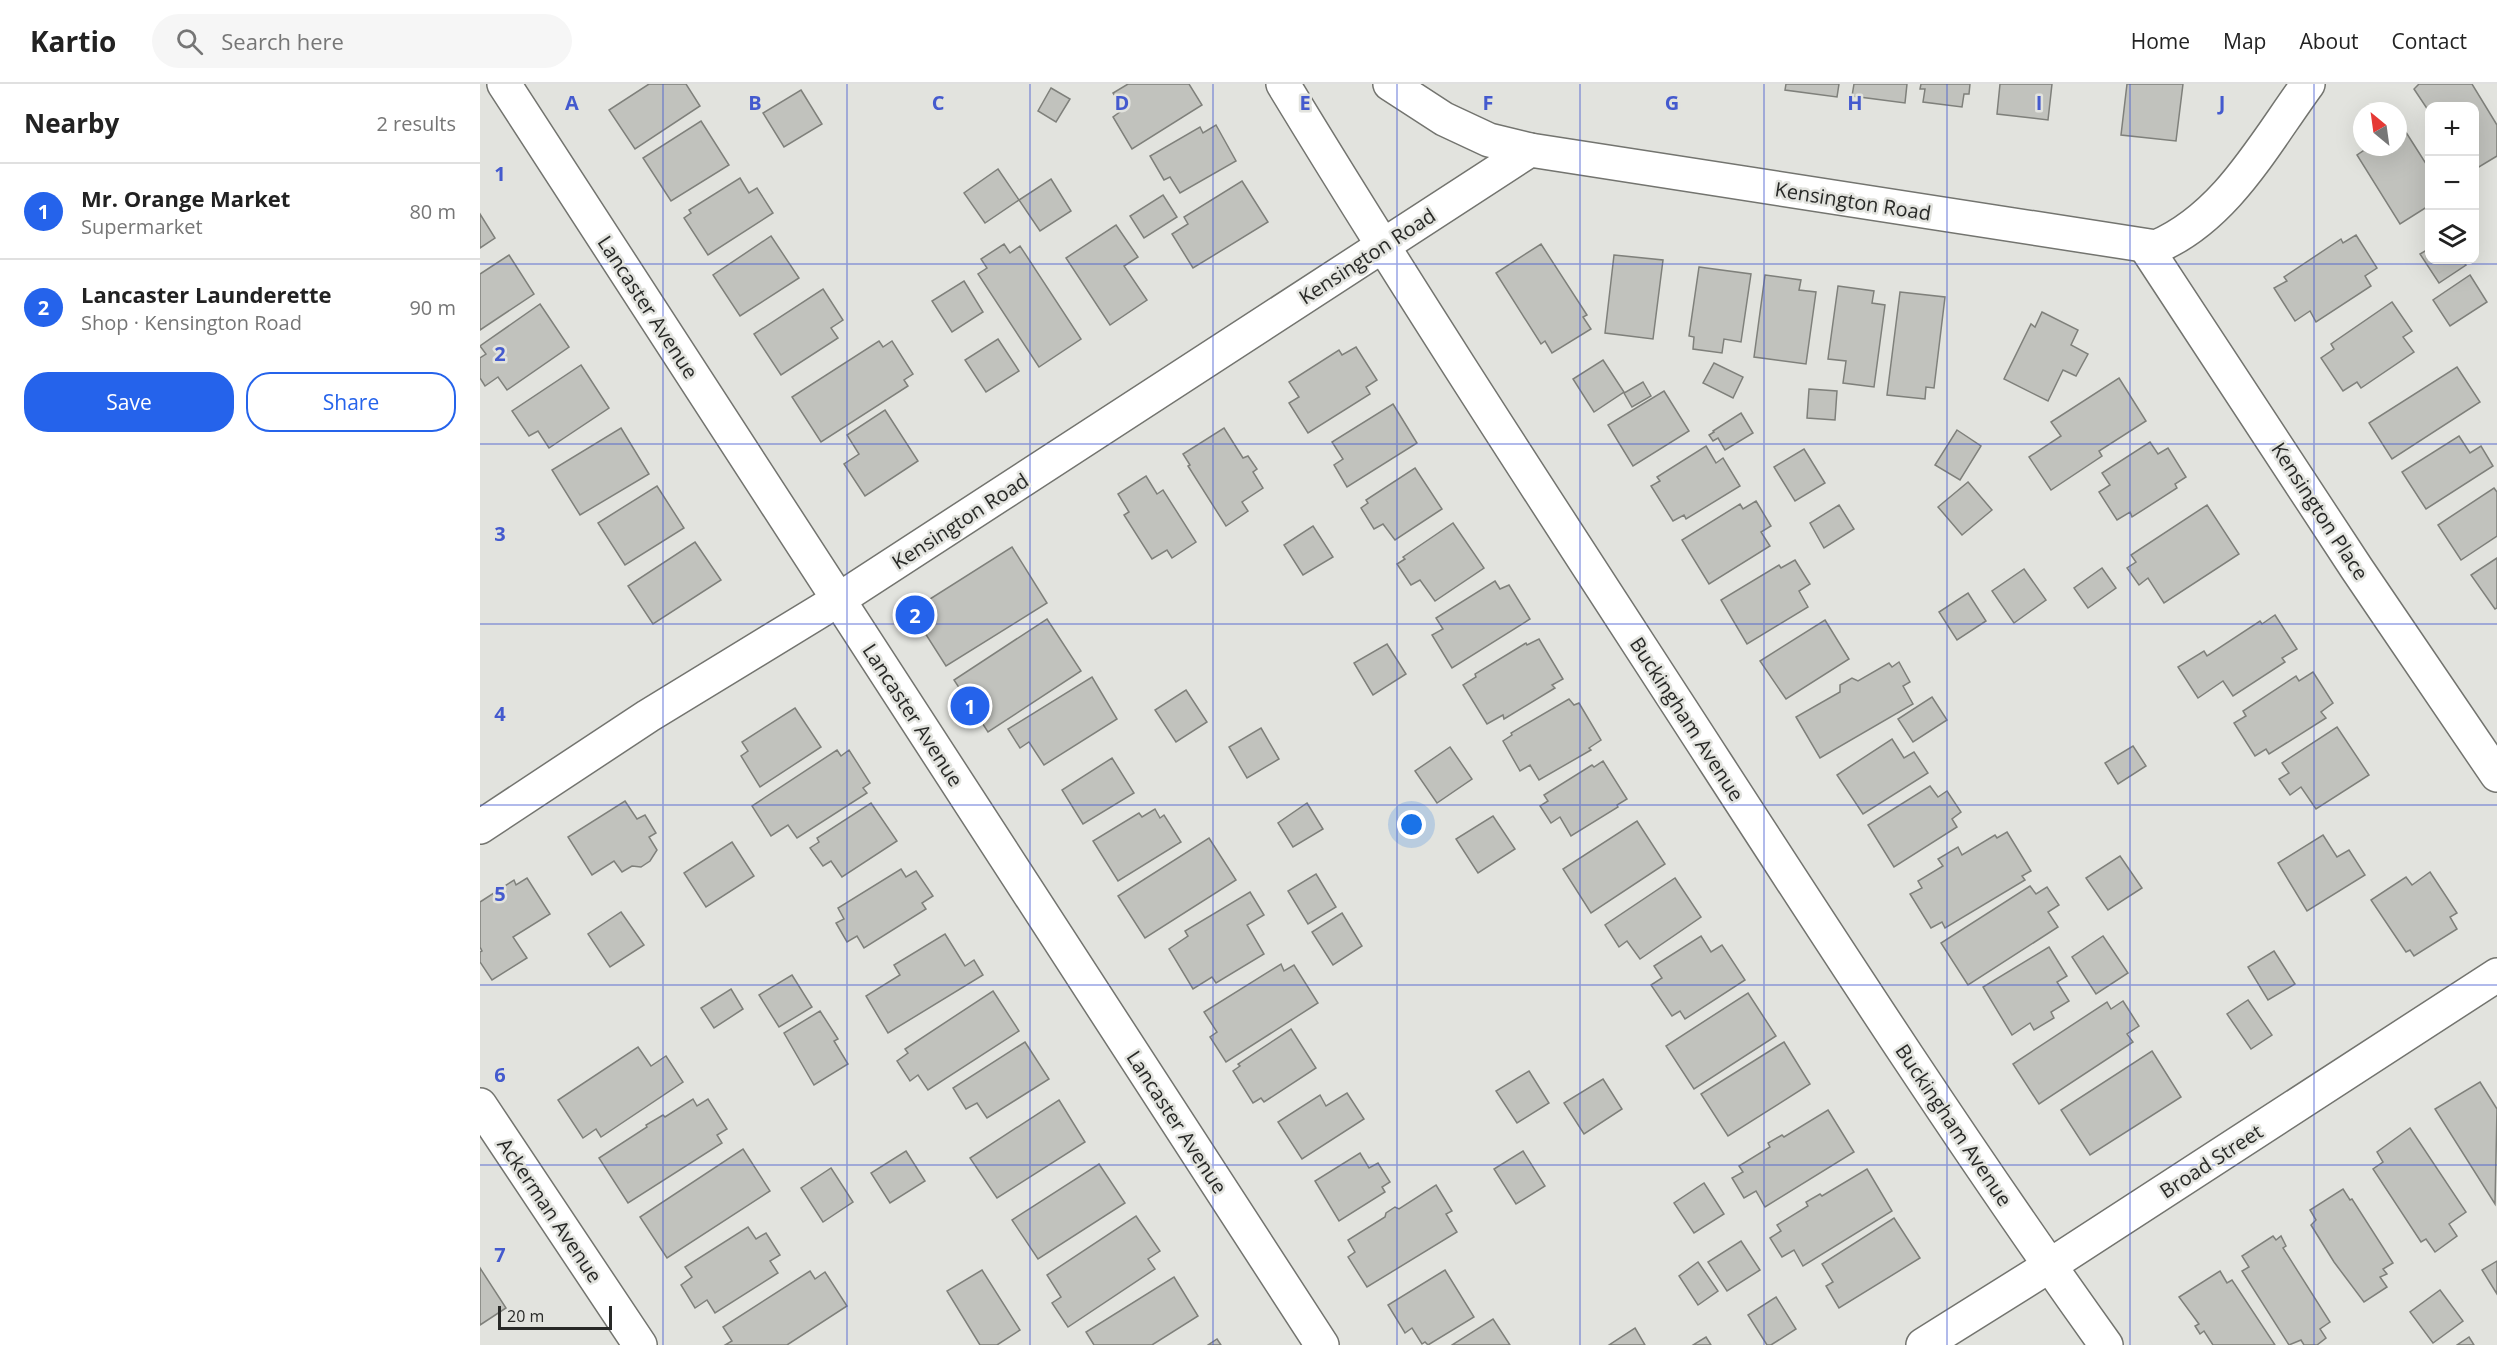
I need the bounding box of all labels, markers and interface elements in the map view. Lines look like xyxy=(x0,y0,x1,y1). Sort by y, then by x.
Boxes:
search box xyxy=(152,14,572,68)
text: Kartio xyxy=(30,22,116,60)
icon: search xyxy=(173,25,206,58)
text: Search here xyxy=(221,26,344,56)
text: Home xyxy=(2131,27,2190,55)
text: Map xyxy=(2223,27,2266,55)
text: About xyxy=(2299,27,2359,55)
text: Contact xyxy=(2392,27,2467,55)
text: A xyxy=(565,89,579,116)
text: B xyxy=(748,89,762,116)
text: C xyxy=(932,89,945,116)
text: D xyxy=(1115,89,1129,116)
text: E xyxy=(1299,89,1311,116)
text: F xyxy=(1483,89,1493,116)
text: G xyxy=(1665,89,1679,116)
text: H xyxy=(1847,89,1863,116)
text: I xyxy=(2036,89,2042,116)
text: J xyxy=(2217,89,2225,116)
north arrow xyxy=(2353,102,2407,156)
map controls xyxy=(2425,102,2479,264)
button: + xyxy=(2425,102,2479,156)
text: Nearby xyxy=(24,105,119,141)
text: 2 results xyxy=(376,110,456,137)
button: − xyxy=(2425,156,2479,210)
text: 1 xyxy=(494,160,506,187)
street label: Kensington Road xyxy=(1773,175,1933,227)
text: Mr. Orange Market xyxy=(81,183,290,213)
text: 1 xyxy=(38,198,49,225)
text: 80 m xyxy=(409,198,456,225)
street label: Kensington Road xyxy=(1293,202,1441,310)
button: layers xyxy=(2425,210,2479,264)
text: Supermarket xyxy=(81,213,203,240)
street label: Lancaster Avenue xyxy=(592,230,704,384)
text: Lancaster Launderette xyxy=(81,279,332,309)
text: 2 xyxy=(38,294,49,321)
text: 90 m xyxy=(409,294,456,321)
text: Shop · Kensington Road xyxy=(81,309,302,336)
text: 2 xyxy=(494,340,506,367)
button: Save xyxy=(24,372,234,432)
button: Share xyxy=(246,372,456,432)
street label: Kensington Place xyxy=(2265,437,2375,585)
street label: Kensington Road xyxy=(886,467,1034,575)
text: 3 xyxy=(494,520,506,547)
pin: 2 xyxy=(896,592,934,638)
street label: Buckingham Avenue xyxy=(1624,632,1750,806)
street label: Lancaster Avenue xyxy=(857,638,969,792)
pin: 1 xyxy=(950,684,990,728)
text: 4 xyxy=(494,700,506,727)
your location xyxy=(1397,810,1426,839)
text: 5 xyxy=(494,880,506,907)
street label: Buckingham Avenue xyxy=(1890,1039,2018,1211)
street label: Lancaster Avenue xyxy=(1121,1045,1233,1199)
text: 6 xyxy=(494,1061,506,1088)
street label: Broad Street xyxy=(2154,1118,2268,1204)
street label: Ackerman Avenue xyxy=(492,1132,608,1288)
text: 7 xyxy=(494,1241,506,1268)
scale bar xyxy=(498,1303,612,1330)
text: 20 m xyxy=(507,1305,544,1327)

